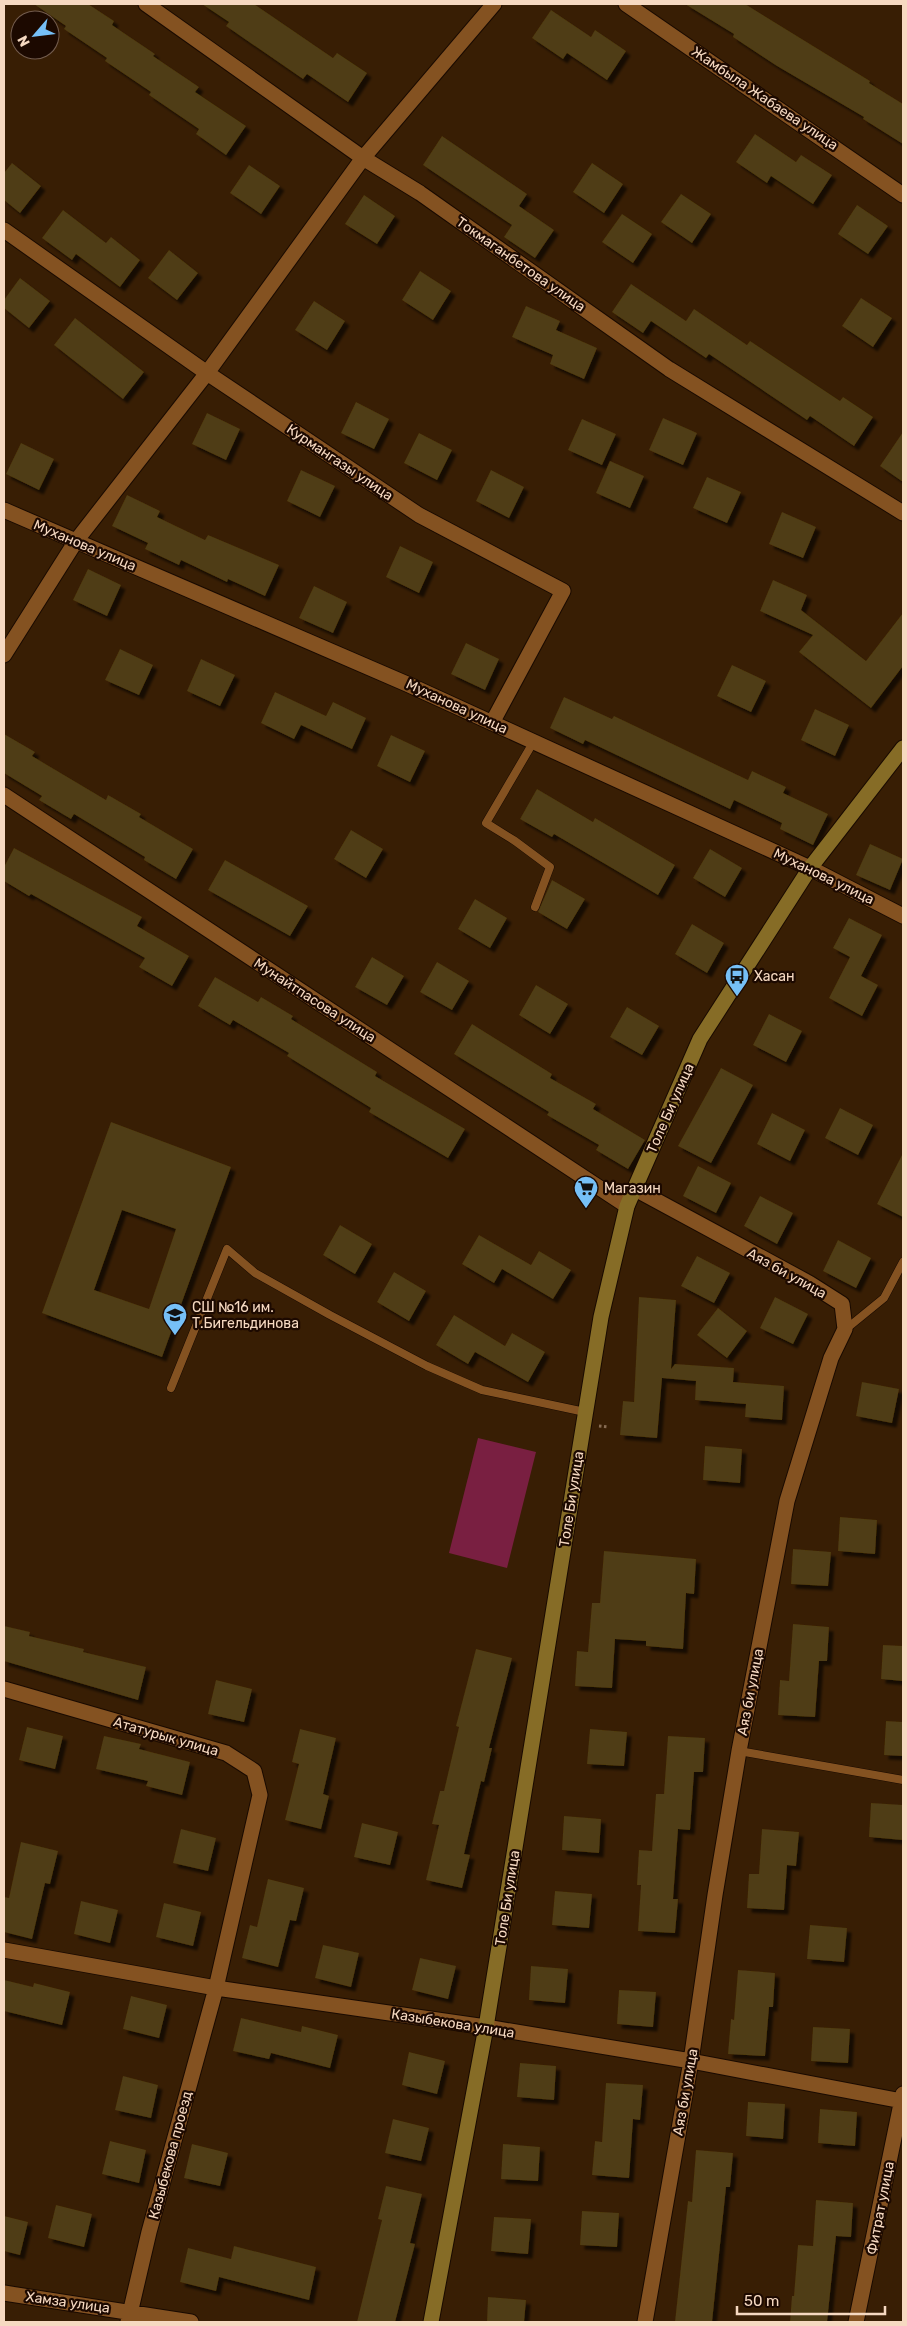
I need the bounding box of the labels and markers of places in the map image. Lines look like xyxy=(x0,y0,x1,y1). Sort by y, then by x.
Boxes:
bus stop icon: Хасан xyxy=(724,963,750,997)
place label: Хасан xyxy=(754,968,795,985)
supermarket icon: Магазин xyxy=(573,1175,599,1209)
place label: Магазин xyxy=(604,1180,661,1197)
place label: СШ №16 им. Т.Бигельдинова xyxy=(192,1299,299,1332)
school or university icon: СШ №16 им. Т.Бигельдинова xyxy=(162,1302,188,1336)

